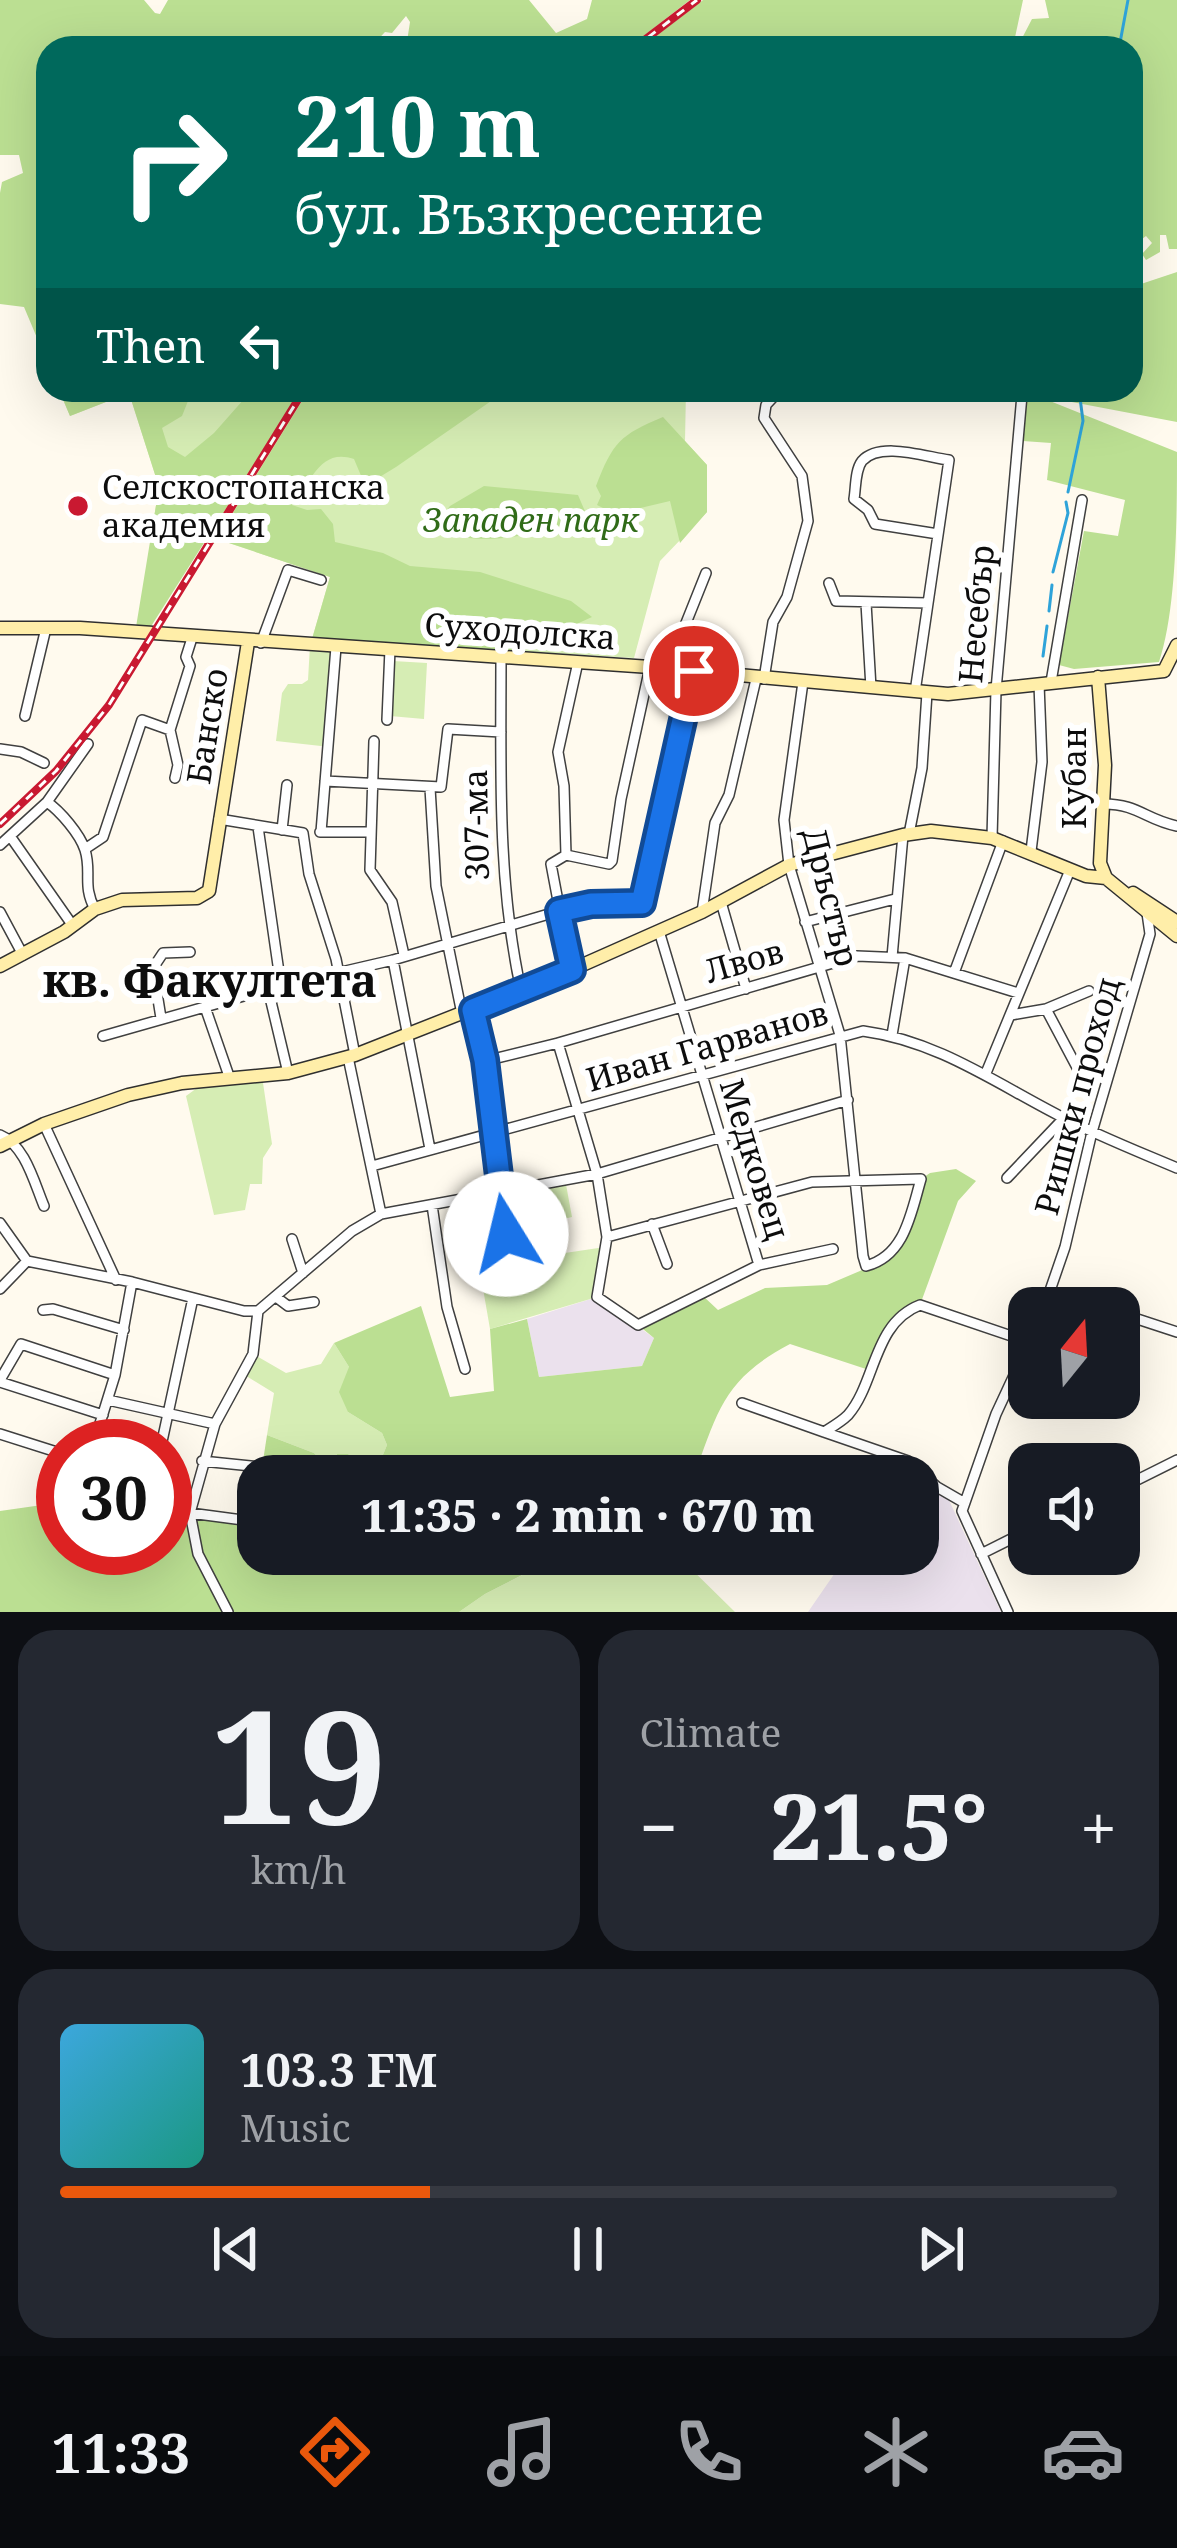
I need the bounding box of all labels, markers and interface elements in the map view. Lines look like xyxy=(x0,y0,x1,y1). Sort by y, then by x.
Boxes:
text: 210 m xyxy=(294,67,541,182)
icon: right xyxy=(96,84,252,240)
text: бул. Възкресение xyxy=(294,176,764,250)
icon: left xyxy=(229,312,295,378)
text: Then xyxy=(96,315,205,376)
place label: Селскостопанска академия xyxy=(102,464,385,547)
marker: Селскостопанска академия xyxy=(65,493,91,519)
park label: Западен парк xyxy=(423,497,640,542)
street label: Несебър xyxy=(947,543,1004,685)
street label: Суходолска xyxy=(423,601,617,660)
pin xyxy=(643,620,745,722)
icon: arrive xyxy=(661,638,727,704)
street label: Банско xyxy=(175,665,238,787)
street label: Кубан xyxy=(1051,727,1096,829)
street label: 307-ма xyxy=(452,769,499,881)
street label: Дръстър xyxy=(793,823,870,971)
street label: Лвов xyxy=(699,928,788,993)
district label: кв. Факултета xyxy=(43,949,377,1010)
street label: Ришки проход xyxy=(1023,972,1130,1220)
street label: Иван Гарванов xyxy=(581,990,833,1102)
street label: Медковец xyxy=(710,1073,801,1245)
position arrow xyxy=(443,1171,569,1297)
north arrow xyxy=(1008,1287,1140,1419)
map controls xyxy=(1008,1287,1140,1575)
speed limit sign: 30 xyxy=(36,1419,192,1575)
button: sound xyxy=(1008,1443,1140,1575)
text: 11:35 · 2 min · 670 m xyxy=(361,1484,815,1545)
text: 19 xyxy=(211,1657,387,1870)
text: Climate xyxy=(640,1705,781,1758)
text: 21.5° xyxy=(770,1764,987,1886)
text: − xyxy=(640,1781,678,1871)
text: + xyxy=(1080,1781,1117,1871)
text: km/h xyxy=(251,1842,347,1895)
text: 103.3 FM xyxy=(240,2039,437,2100)
text: Music xyxy=(240,2100,351,2153)
icon: previous xyxy=(203,2216,269,2282)
icon: pause xyxy=(555,2216,621,2282)
icon: next xyxy=(908,2216,974,2282)
icon: directions xyxy=(293,2410,377,2494)
icon: music xyxy=(480,2410,564,2494)
icon: phone xyxy=(667,2410,751,2494)
icon: climate xyxy=(854,2410,938,2494)
icon: car xyxy=(1041,2410,1125,2494)
text: 11:33 xyxy=(52,2415,190,2489)

